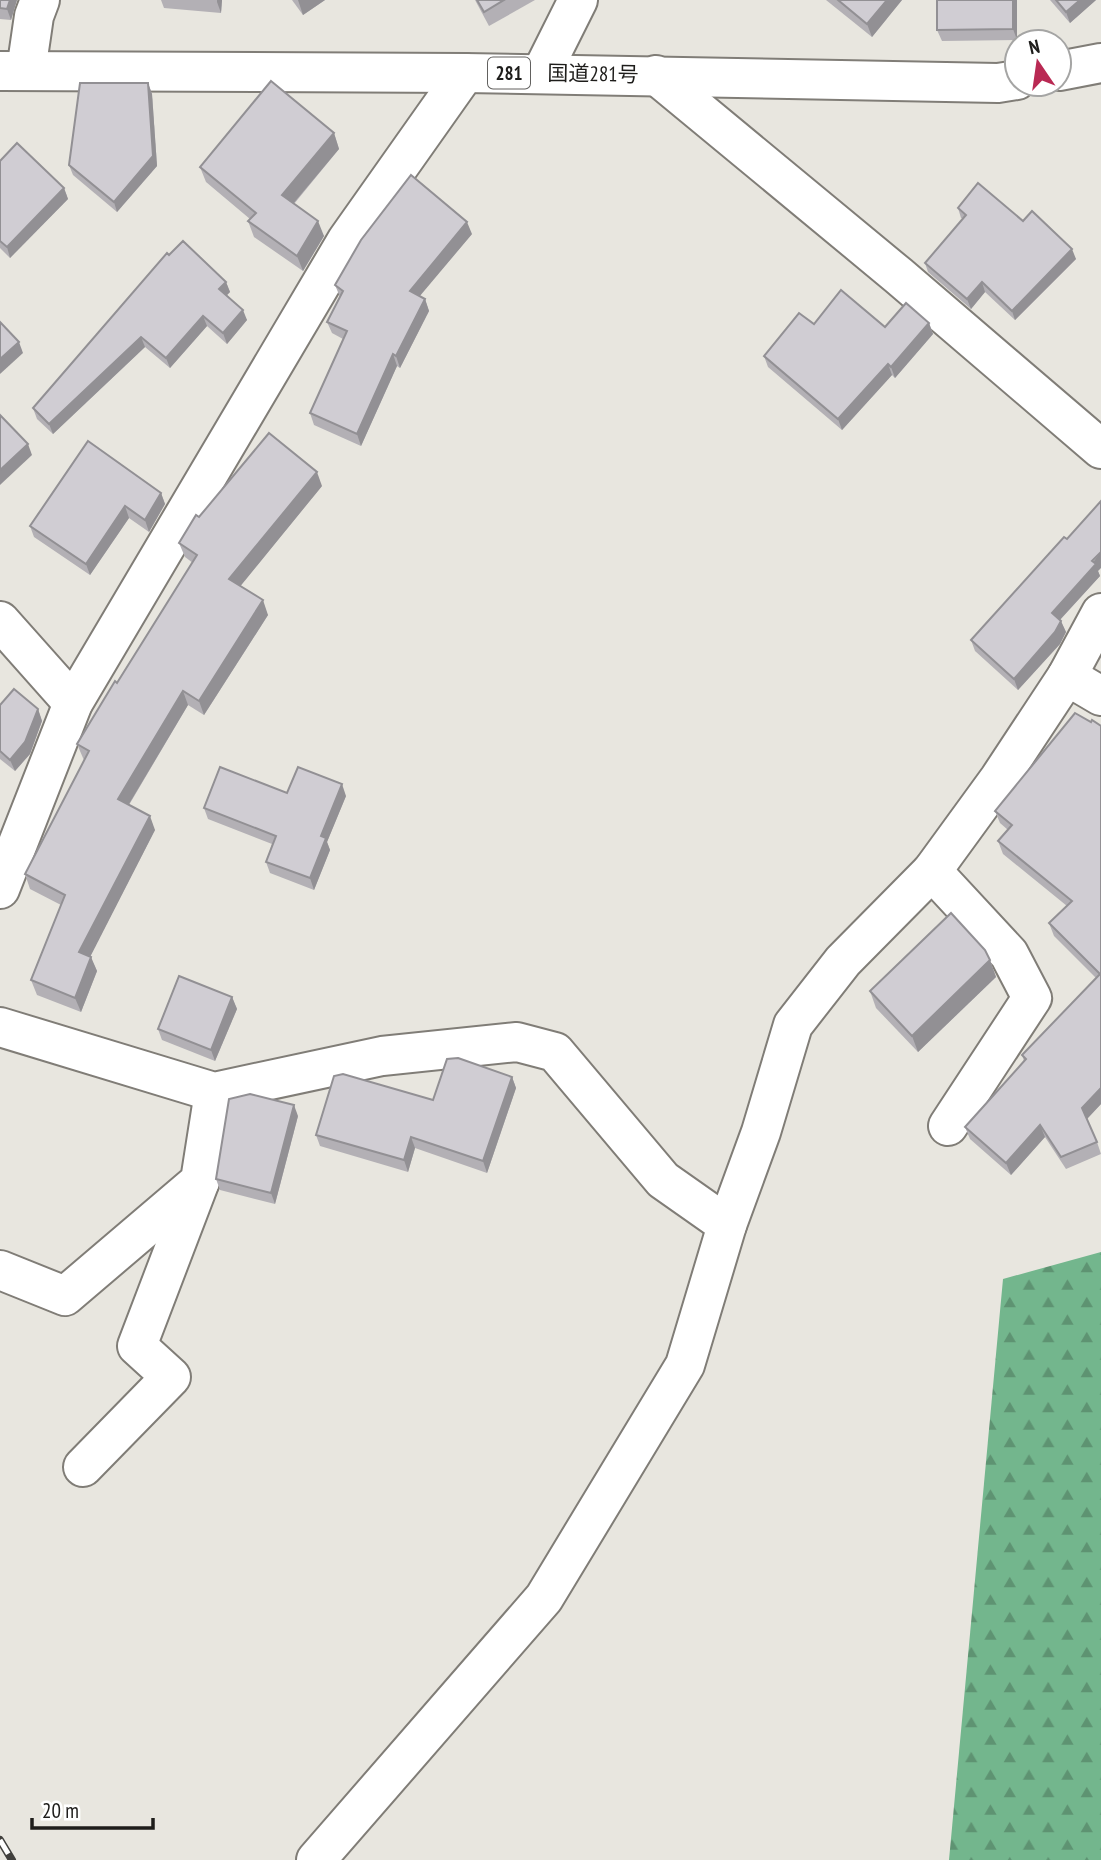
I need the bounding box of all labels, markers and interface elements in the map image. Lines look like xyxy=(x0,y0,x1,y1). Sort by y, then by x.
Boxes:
north arrow xyxy=(1003,28,1073,98)
text: N xyxy=(1026,34,1042,59)
road number: 281 xyxy=(488,58,530,88)
street label: 国道281号 xyxy=(547,59,639,88)
scale bar xyxy=(32,1786,152,1830)
text: 20 m xyxy=(42,1797,79,1824)

